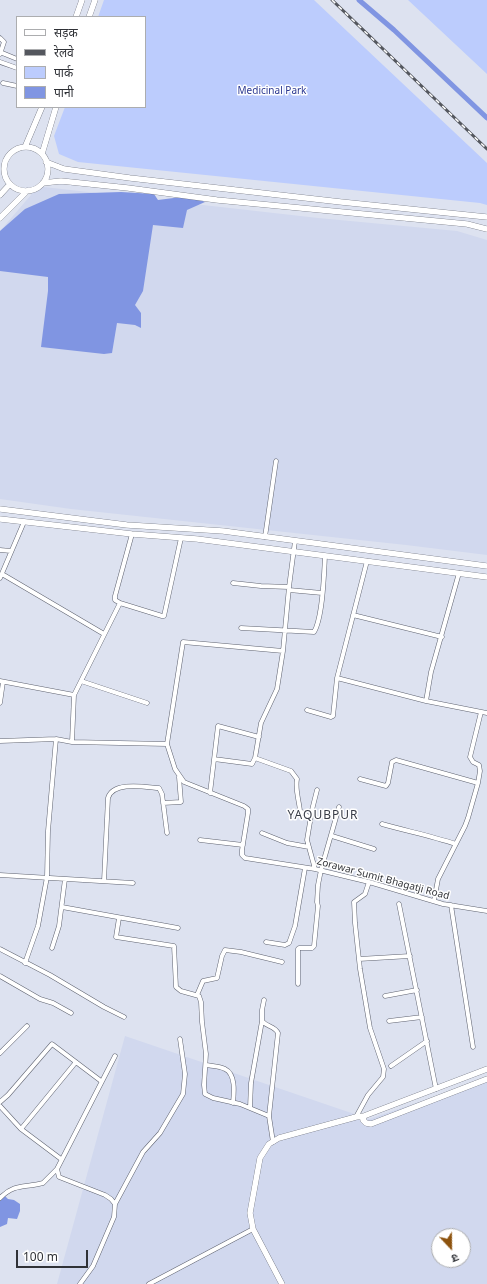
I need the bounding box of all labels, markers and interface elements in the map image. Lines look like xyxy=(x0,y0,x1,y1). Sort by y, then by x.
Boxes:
legend xyxy=(16,16,146,108)
text: सड़क xyxy=(54,24,78,41)
text: रेलवे xyxy=(54,44,74,61)
text: पार्क xyxy=(54,64,73,81)
text: पानी xyxy=(54,84,74,101)
park label: Medicinal Park xyxy=(238,85,306,97)
district label: YAQUBPUR xyxy=(288,809,358,823)
street label: Zorawar Sumit Bhagatji Road xyxy=(315,856,451,902)
north arrow xyxy=(431,1228,471,1268)
scale bar xyxy=(18,1242,90,1268)
text: 100 m xyxy=(23,1248,58,1265)
text: उ xyxy=(450,1251,461,1267)

